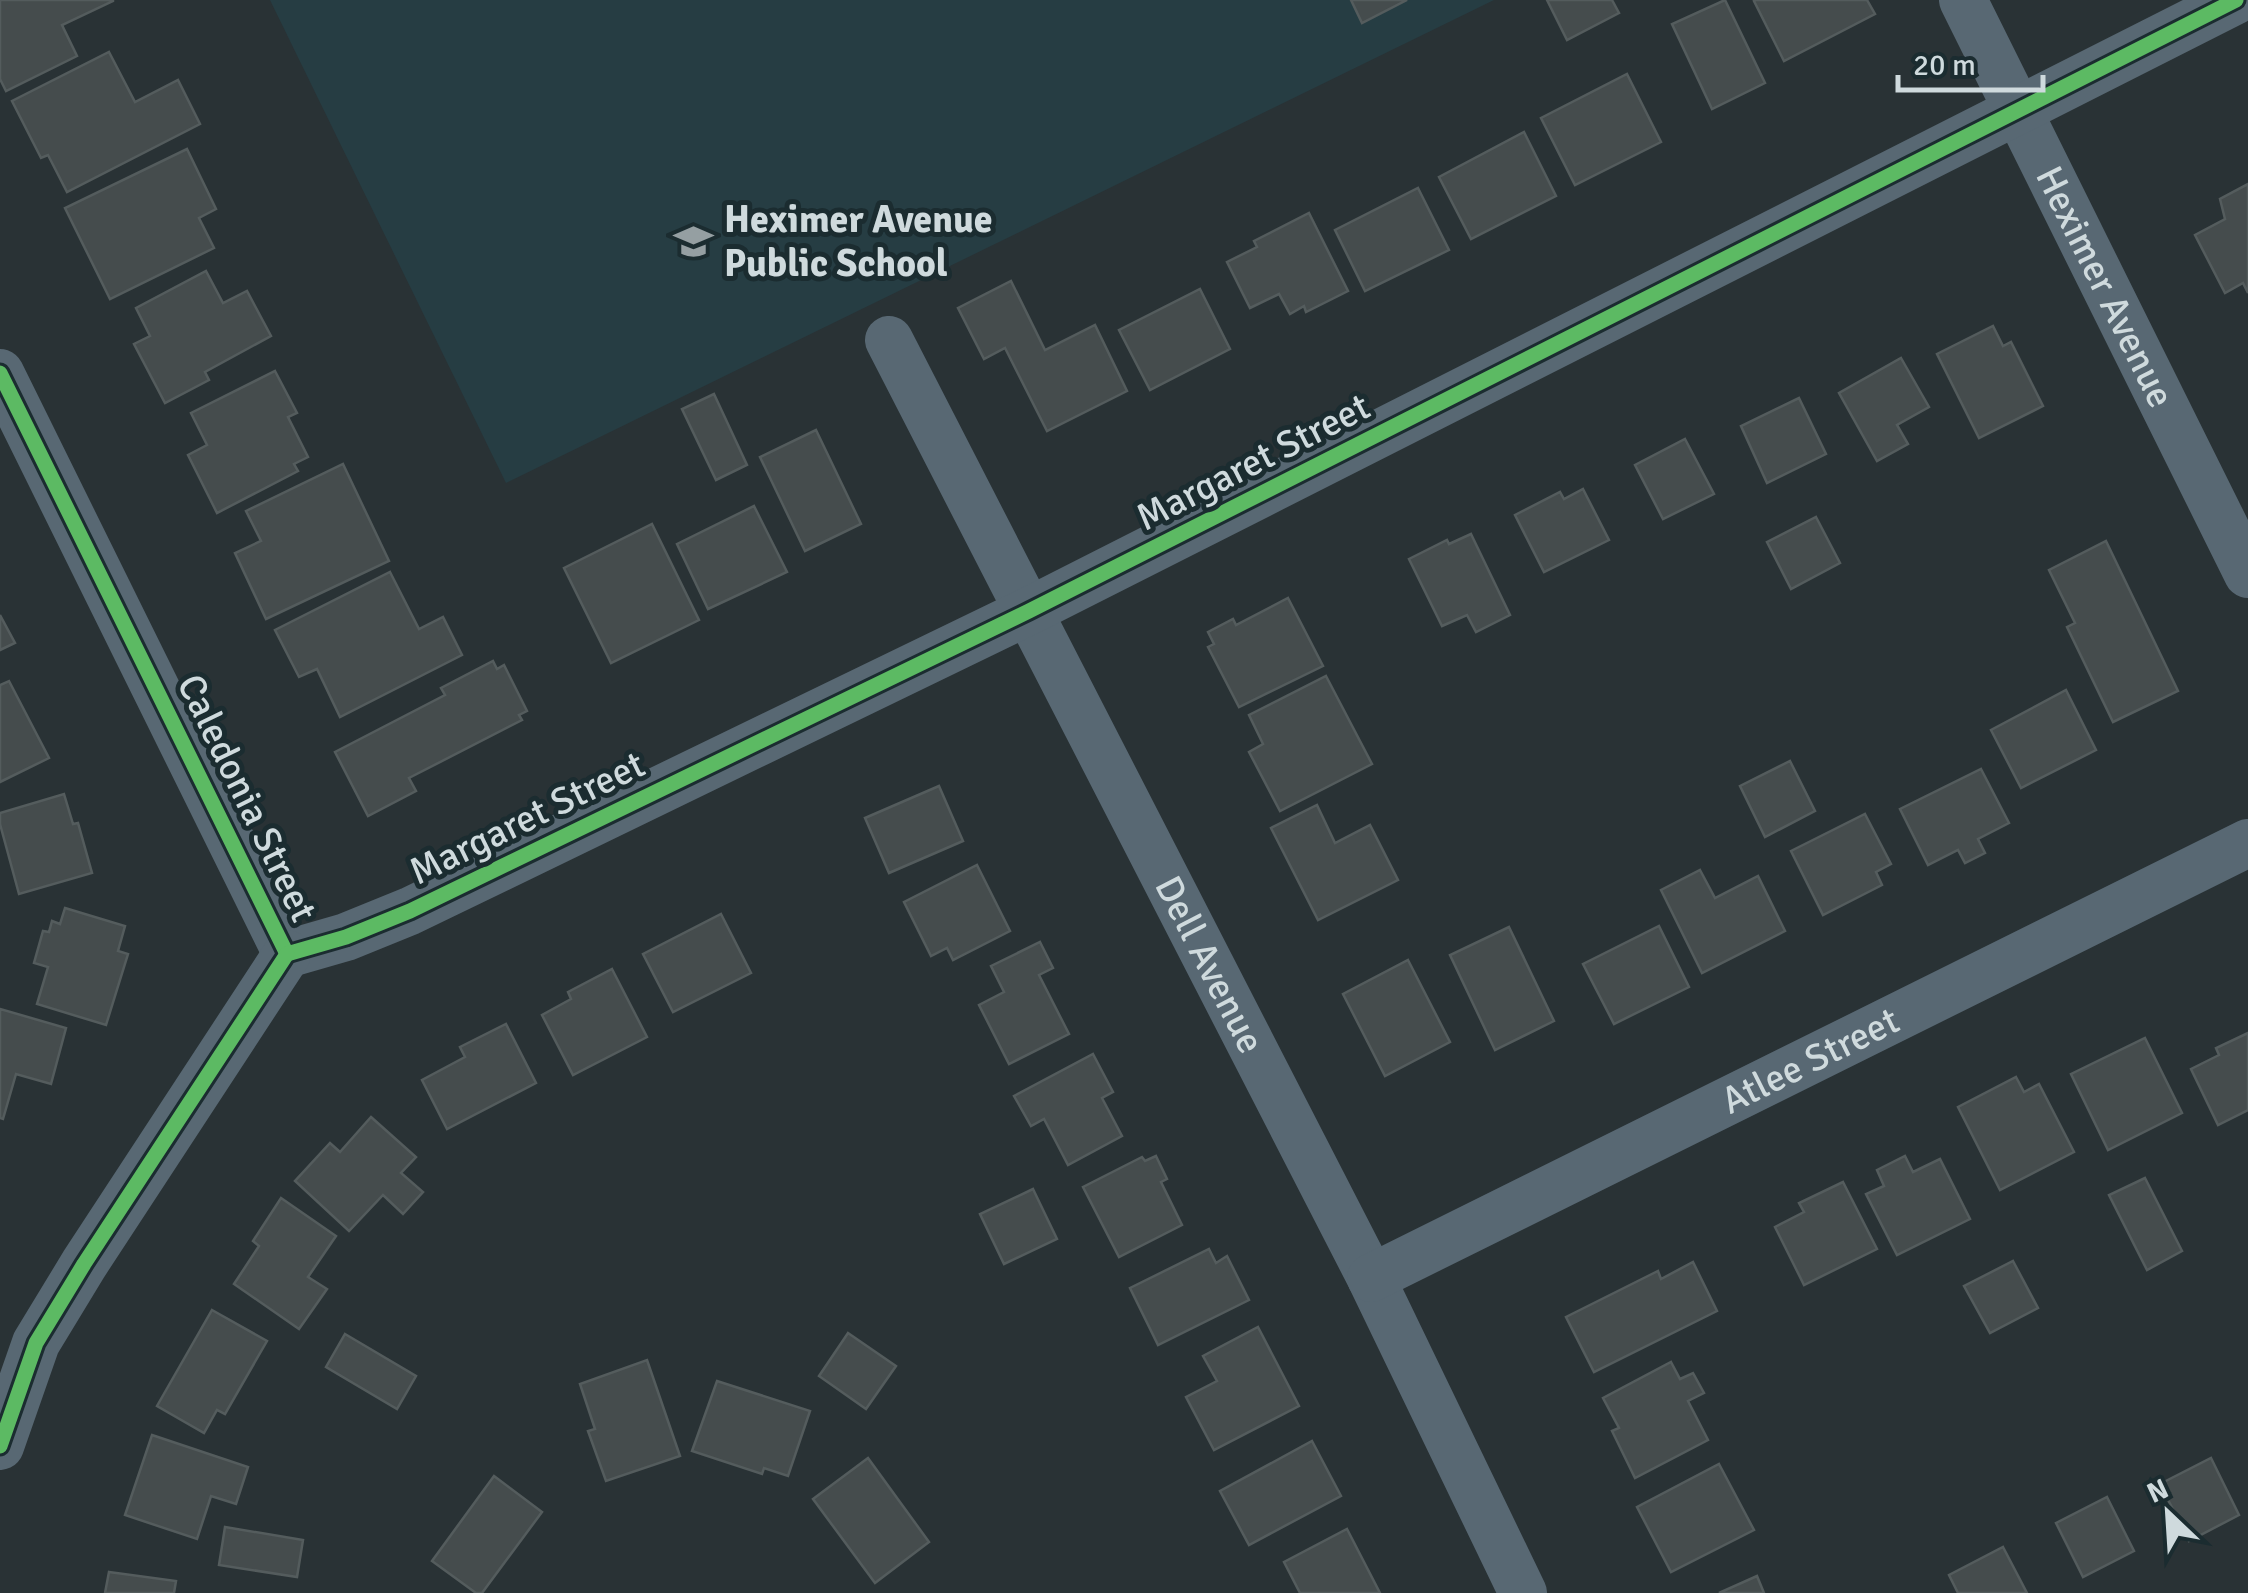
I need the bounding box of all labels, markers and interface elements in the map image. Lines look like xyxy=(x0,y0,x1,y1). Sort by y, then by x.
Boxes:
scale bar xyxy=(1898,30,2043,92)
text: 20 m xyxy=(1913,47,1976,84)
street label: Heximer Avenue xyxy=(2026,158,2185,415)
place label: Heximer Avenue Public School xyxy=(724,196,993,287)
school or university icon: Heximer Avenue Public School xyxy=(673,220,715,262)
street label: Margaret Street xyxy=(1128,383,1378,541)
street label: Caledonia Street xyxy=(167,667,327,929)
street label: Margaret Street xyxy=(402,741,652,895)
street label: Dell Avenue xyxy=(1145,868,1275,1061)
street label: Atlee Street xyxy=(1713,997,1906,1124)
north arrow xyxy=(2118,1463,2218,1563)
text: N xyxy=(2142,1472,2174,1511)

